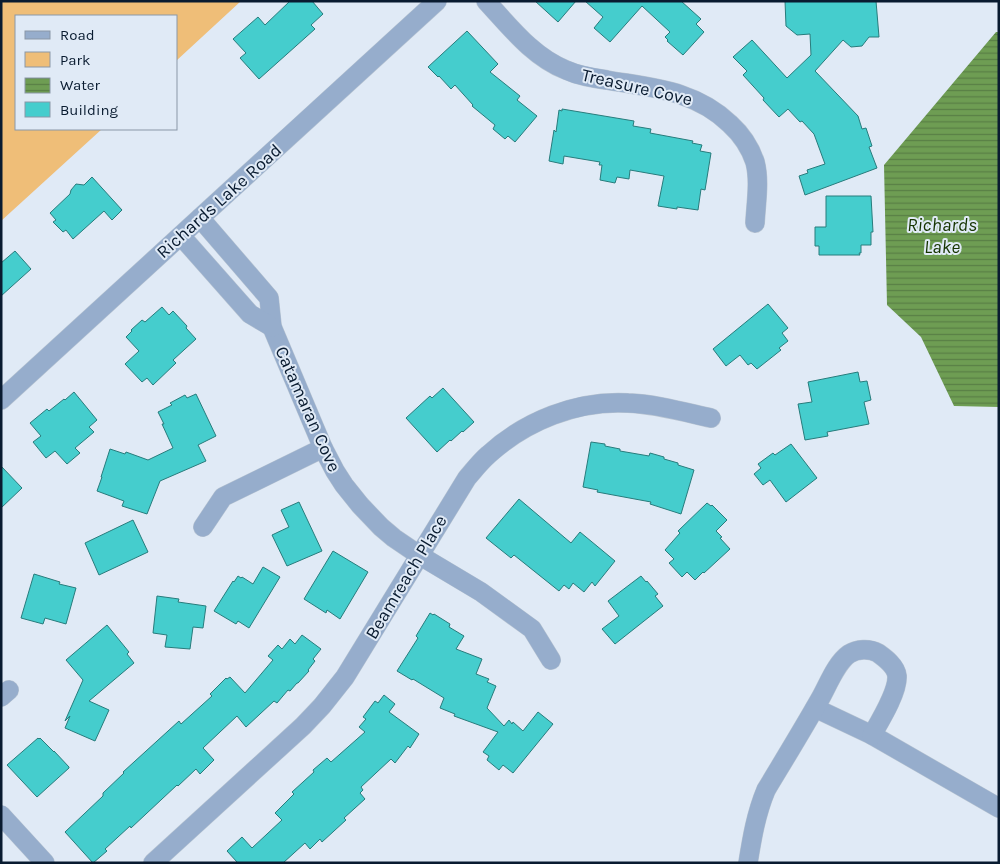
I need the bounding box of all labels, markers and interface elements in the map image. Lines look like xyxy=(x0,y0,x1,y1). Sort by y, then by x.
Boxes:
legend xyxy=(15,15,178,130)
text: Road xyxy=(60,26,95,44)
text: Park xyxy=(60,51,90,69)
street label: Treasure Cove xyxy=(580,64,694,110)
text: Water xyxy=(60,76,101,94)
text: Building xyxy=(60,101,118,119)
street label: Richards Lake Road xyxy=(152,139,286,263)
water label: Richards Lake xyxy=(907,214,977,258)
street label: Catamaran Cove xyxy=(270,343,346,475)
street label: Beamreach Place xyxy=(360,511,452,643)

